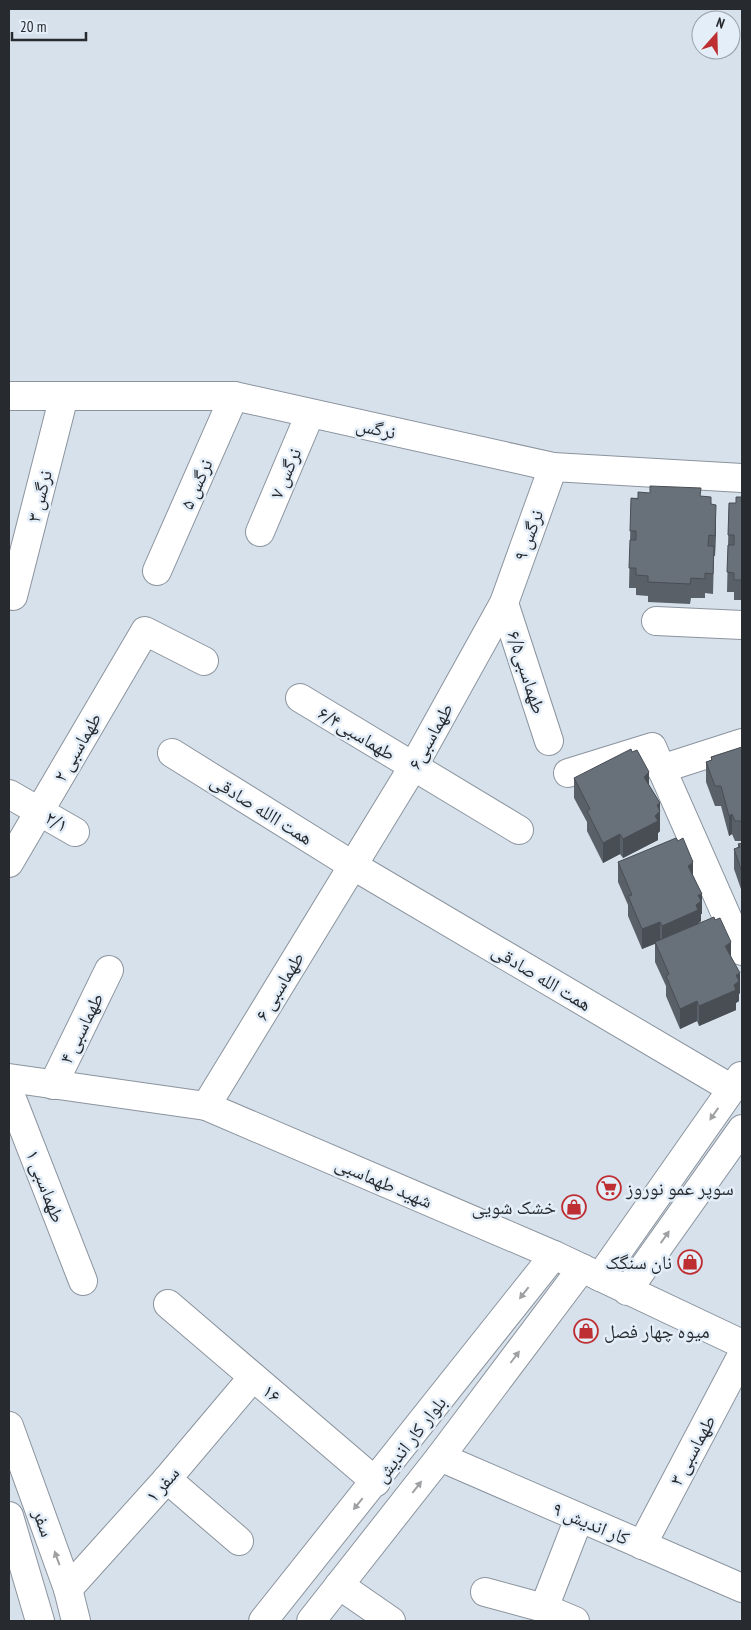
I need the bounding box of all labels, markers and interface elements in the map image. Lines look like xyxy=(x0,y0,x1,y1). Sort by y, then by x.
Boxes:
scale bar xyxy=(12,10,86,42)
north arrow xyxy=(691,10,741,60)
text: N xyxy=(714,13,727,33)
text: 20 m xyxy=(20,17,46,36)
street label: نرگس xyxy=(354,412,398,444)
street label: ۷ نرگس xyxy=(264,444,306,502)
street label: ۵ نرگس xyxy=(174,455,218,513)
street label: ۳ نرگس xyxy=(21,468,57,524)
street label: ۹ نرگس xyxy=(508,506,548,564)
street label: ۶/۵طهماسبی xyxy=(502,627,552,717)
street label: ۶طهماسبی xyxy=(402,699,458,773)
street label: ۶/۴طهماسبی xyxy=(314,701,400,765)
street label: ۲ طهماسبی xyxy=(48,708,106,786)
street label: همت االله صادقی xyxy=(206,768,318,850)
street label: ۲/۱ xyxy=(41,805,73,837)
street label: همت الله صادقی xyxy=(488,938,596,1016)
street label: ۶ طهماسبی xyxy=(249,947,309,1025)
street label: ۴ طهماسبی xyxy=(54,989,108,1067)
one-way arrow xyxy=(709,1108,719,1121)
street label: ۱ طهماسبی xyxy=(21,1146,71,1226)
street label: شهید طهماسبی xyxy=(332,1151,436,1213)
supermarket icon: سوپر عمو نوروز xyxy=(596,1175,622,1201)
place label: سوپر عمو نوروز xyxy=(625,1176,734,1200)
shop icon: خشک شویی xyxy=(561,1194,587,1220)
place label: خشک شویی xyxy=(472,1195,556,1219)
one-way arrow xyxy=(660,1231,671,1244)
shop icon: نان سنگک xyxy=(677,1249,703,1275)
place label: نان سنگک xyxy=(605,1250,672,1274)
one-way arrow xyxy=(519,1287,529,1300)
shop icon: میوه چهار فصل xyxy=(573,1318,599,1344)
place label: میوه چهار فصل xyxy=(604,1319,710,1343)
one-way arrow xyxy=(510,1350,520,1364)
street label: ۱۶ xyxy=(258,1378,286,1408)
street label: بلوار کار اندیش xyxy=(369,1391,451,1487)
street label: ۳ طهماسبی xyxy=(664,1411,720,1489)
street label: ۱ سفر xyxy=(140,1461,184,1507)
one-way arrow xyxy=(412,1480,422,1494)
street label: ۹ کار اندیش xyxy=(549,1496,633,1550)
one-way arrow xyxy=(353,1497,364,1510)
street label: سفر xyxy=(28,1505,60,1540)
one-way arrow xyxy=(53,1550,61,1565)

